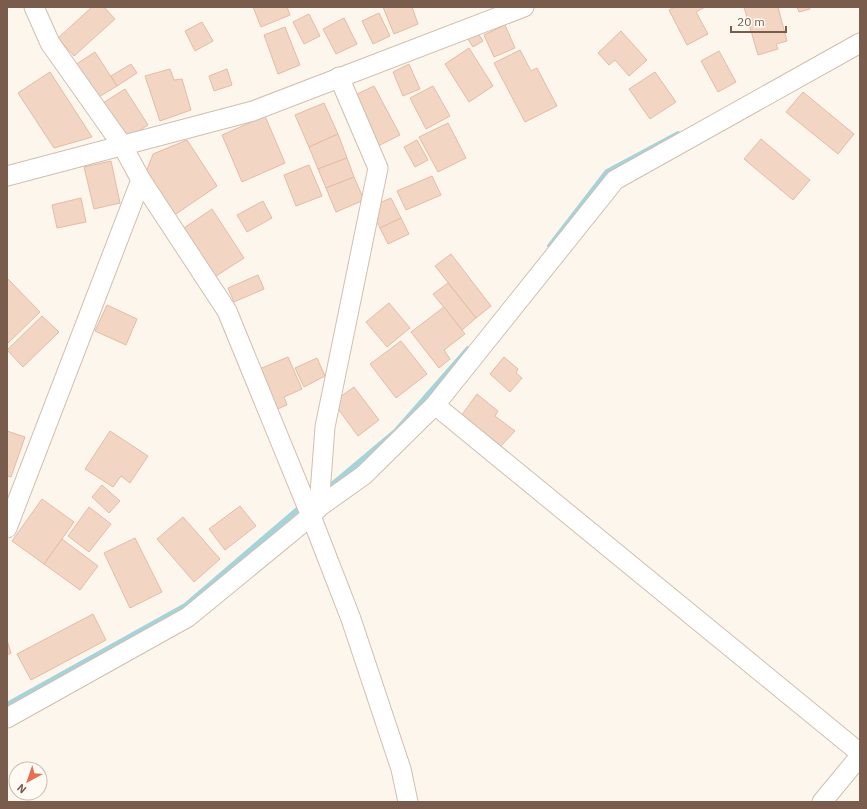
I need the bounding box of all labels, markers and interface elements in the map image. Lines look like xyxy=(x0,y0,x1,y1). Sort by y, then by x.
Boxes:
scale bar xyxy=(731,8,786,34)
text: 20 m xyxy=(737,14,765,29)
north arrow xyxy=(8,761,48,801)
text: N xyxy=(14,781,29,797)

